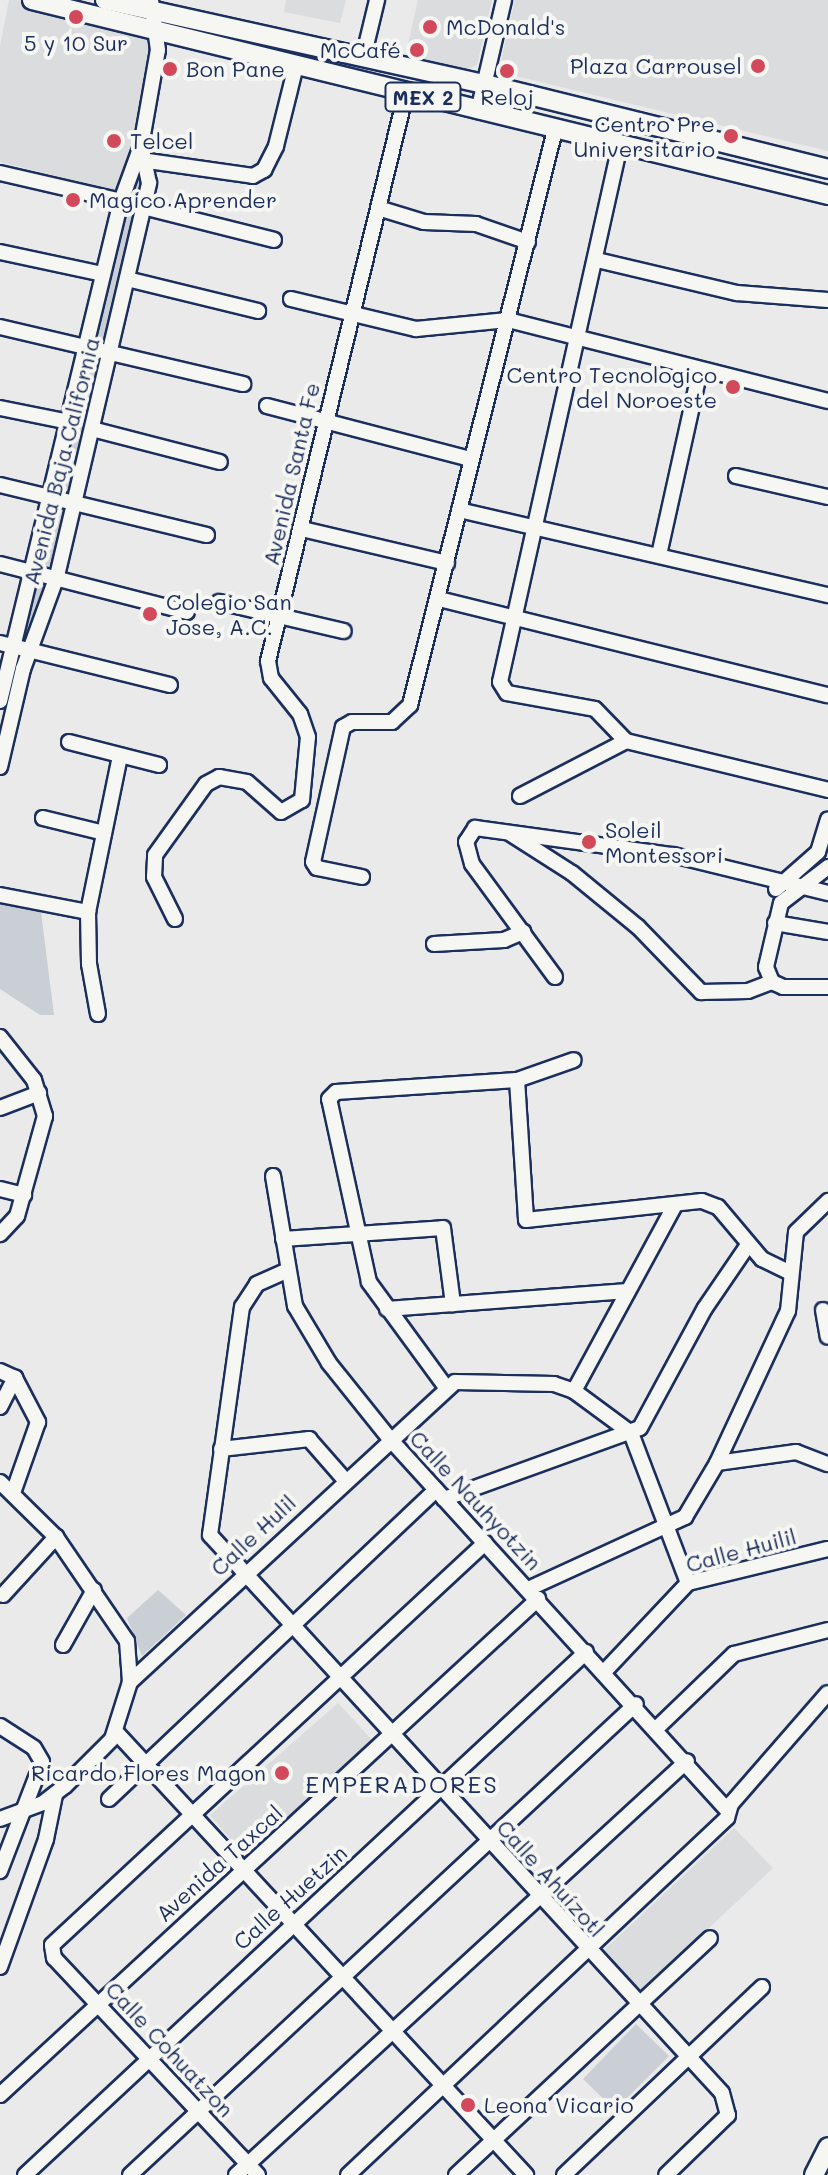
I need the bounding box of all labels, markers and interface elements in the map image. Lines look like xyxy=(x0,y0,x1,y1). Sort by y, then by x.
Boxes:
marker: 5 y 10 Sur xyxy=(67,8,85,26)
place label: McDonald's xyxy=(446,14,566,40)
marker: McDonald's xyxy=(421,18,439,36)
place label: 5 y 10 Sur xyxy=(24,30,128,56)
place label: McCafé xyxy=(320,37,401,63)
marker: McCafé xyxy=(408,41,426,59)
place label: Plaza Carrousel xyxy=(570,53,742,79)
place label: Bon Pane xyxy=(186,56,285,82)
marker: Plaza Carrousel xyxy=(749,57,767,75)
marker: Bon Pane xyxy=(161,60,179,78)
marker: Reloj xyxy=(498,62,516,80)
road number: MEX 2 xyxy=(383,81,463,113)
place label: Reloj xyxy=(480,84,534,110)
place label: Centro Pre Universitario xyxy=(573,110,715,162)
marker: Centro Pre Universitario xyxy=(722,127,740,145)
place label: Telcel xyxy=(130,128,193,154)
marker: Telcel xyxy=(105,132,123,150)
place label: Magico Aprender xyxy=(89,187,277,213)
marker: Magico Aprender xyxy=(64,191,82,209)
street label: Avenida Baja California xyxy=(17,334,105,588)
place label: Centro Tecnologico del Noroeste xyxy=(507,361,717,412)
marker: Centro Tecnologico del Noroeste xyxy=(724,378,742,396)
street label: Avenida Santa Fe xyxy=(257,380,325,568)
place label: Colegio San Jose, A.C. xyxy=(166,588,292,640)
marker: Colegio San Jose, A.C. xyxy=(141,605,159,623)
place label: Soleil Montessori xyxy=(605,816,723,868)
marker: Soleil Montessori xyxy=(580,833,598,851)
street label: Calle Nauhyotzin xyxy=(405,1425,547,1575)
street label: Calle Hulil xyxy=(205,1489,301,1581)
street label: Calle Huilil xyxy=(683,1523,799,1577)
place label: Ricardo Flores Magon xyxy=(31,1760,266,1786)
marker: Ricardo Flores Magon xyxy=(273,1764,291,1782)
district label: EMPERADORES xyxy=(305,1770,499,1798)
street label: Avenida Taxcal xyxy=(150,1799,288,1927)
street label: Calle Ahuízotl xyxy=(492,1814,610,1942)
street label: Calle Huetzin xyxy=(228,1839,352,1955)
street label: Calle Cohuatzon xyxy=(101,1976,239,2122)
place label: Leona Vicario xyxy=(484,2092,634,2118)
marker: Leona Vicario xyxy=(459,2096,477,2114)

